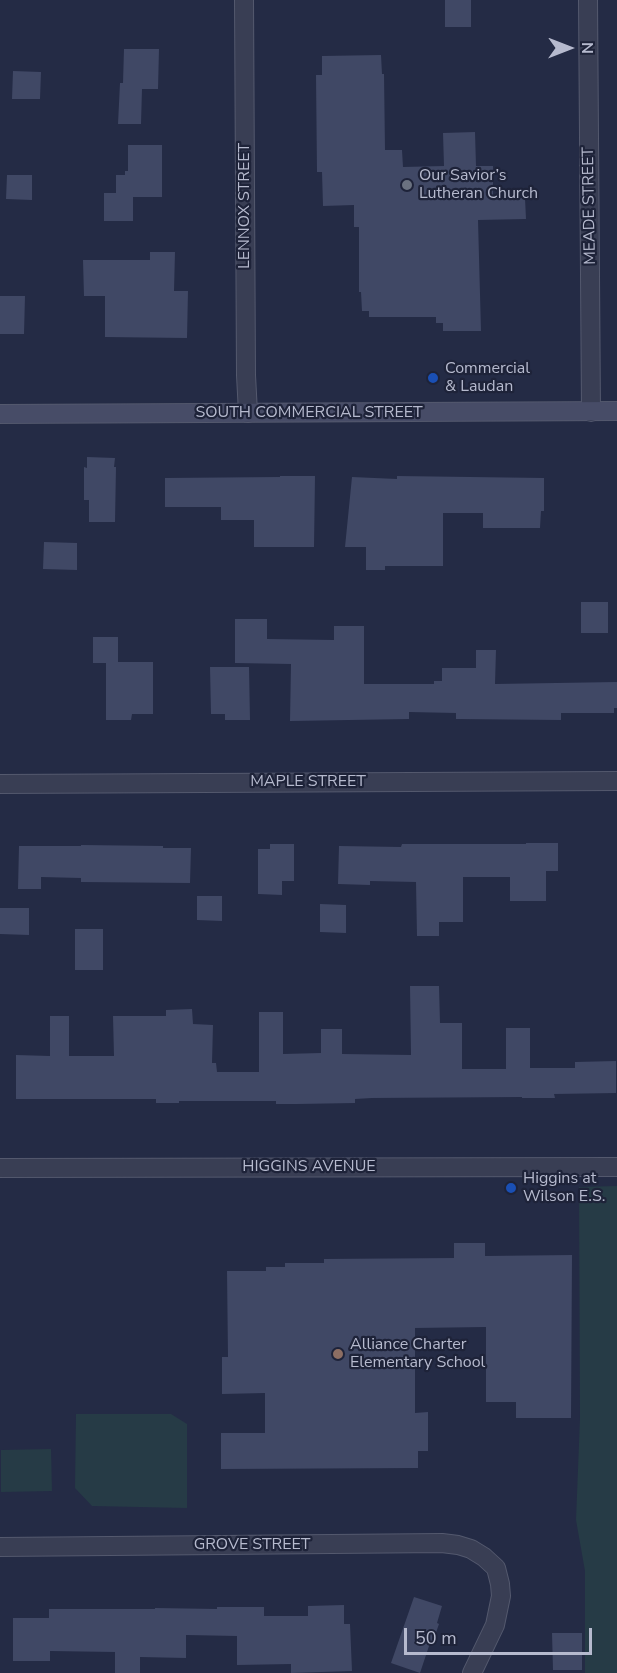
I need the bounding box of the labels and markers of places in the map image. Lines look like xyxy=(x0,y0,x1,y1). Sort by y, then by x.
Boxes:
place label: Our Savior’s Lutheran Church xyxy=(419,166,538,204)
marker: Our Savior’s Lutheran Church xyxy=(400,178,414,192)
place label: Commercial & Laudan xyxy=(445,359,530,397)
marker: Commercial & Laudan xyxy=(426,371,440,385)
place label: Higgins at Wilson E.S. xyxy=(523,1169,605,1207)
marker: Higgins at Wilson E.S. xyxy=(504,1181,518,1195)
place label: Alliance Charter Elementary School xyxy=(350,1335,485,1373)
marker: Alliance Charter Elementary School xyxy=(331,1347,345,1361)

